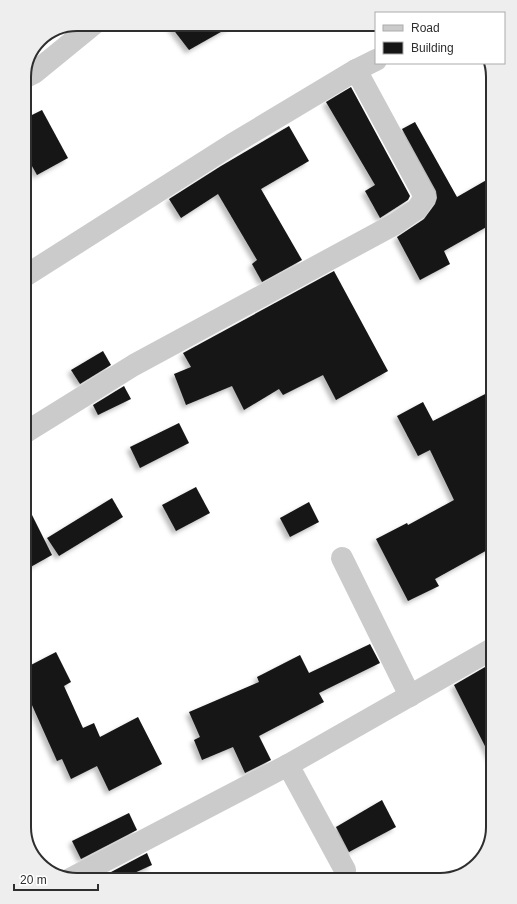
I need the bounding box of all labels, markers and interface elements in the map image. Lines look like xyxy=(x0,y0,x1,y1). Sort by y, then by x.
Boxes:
legend xyxy=(375,12,505,64)
text: Road xyxy=(411,21,440,35)
text: Building xyxy=(411,41,454,55)
scale bar xyxy=(14,866,98,892)
text: 20 m xyxy=(20,873,47,887)

